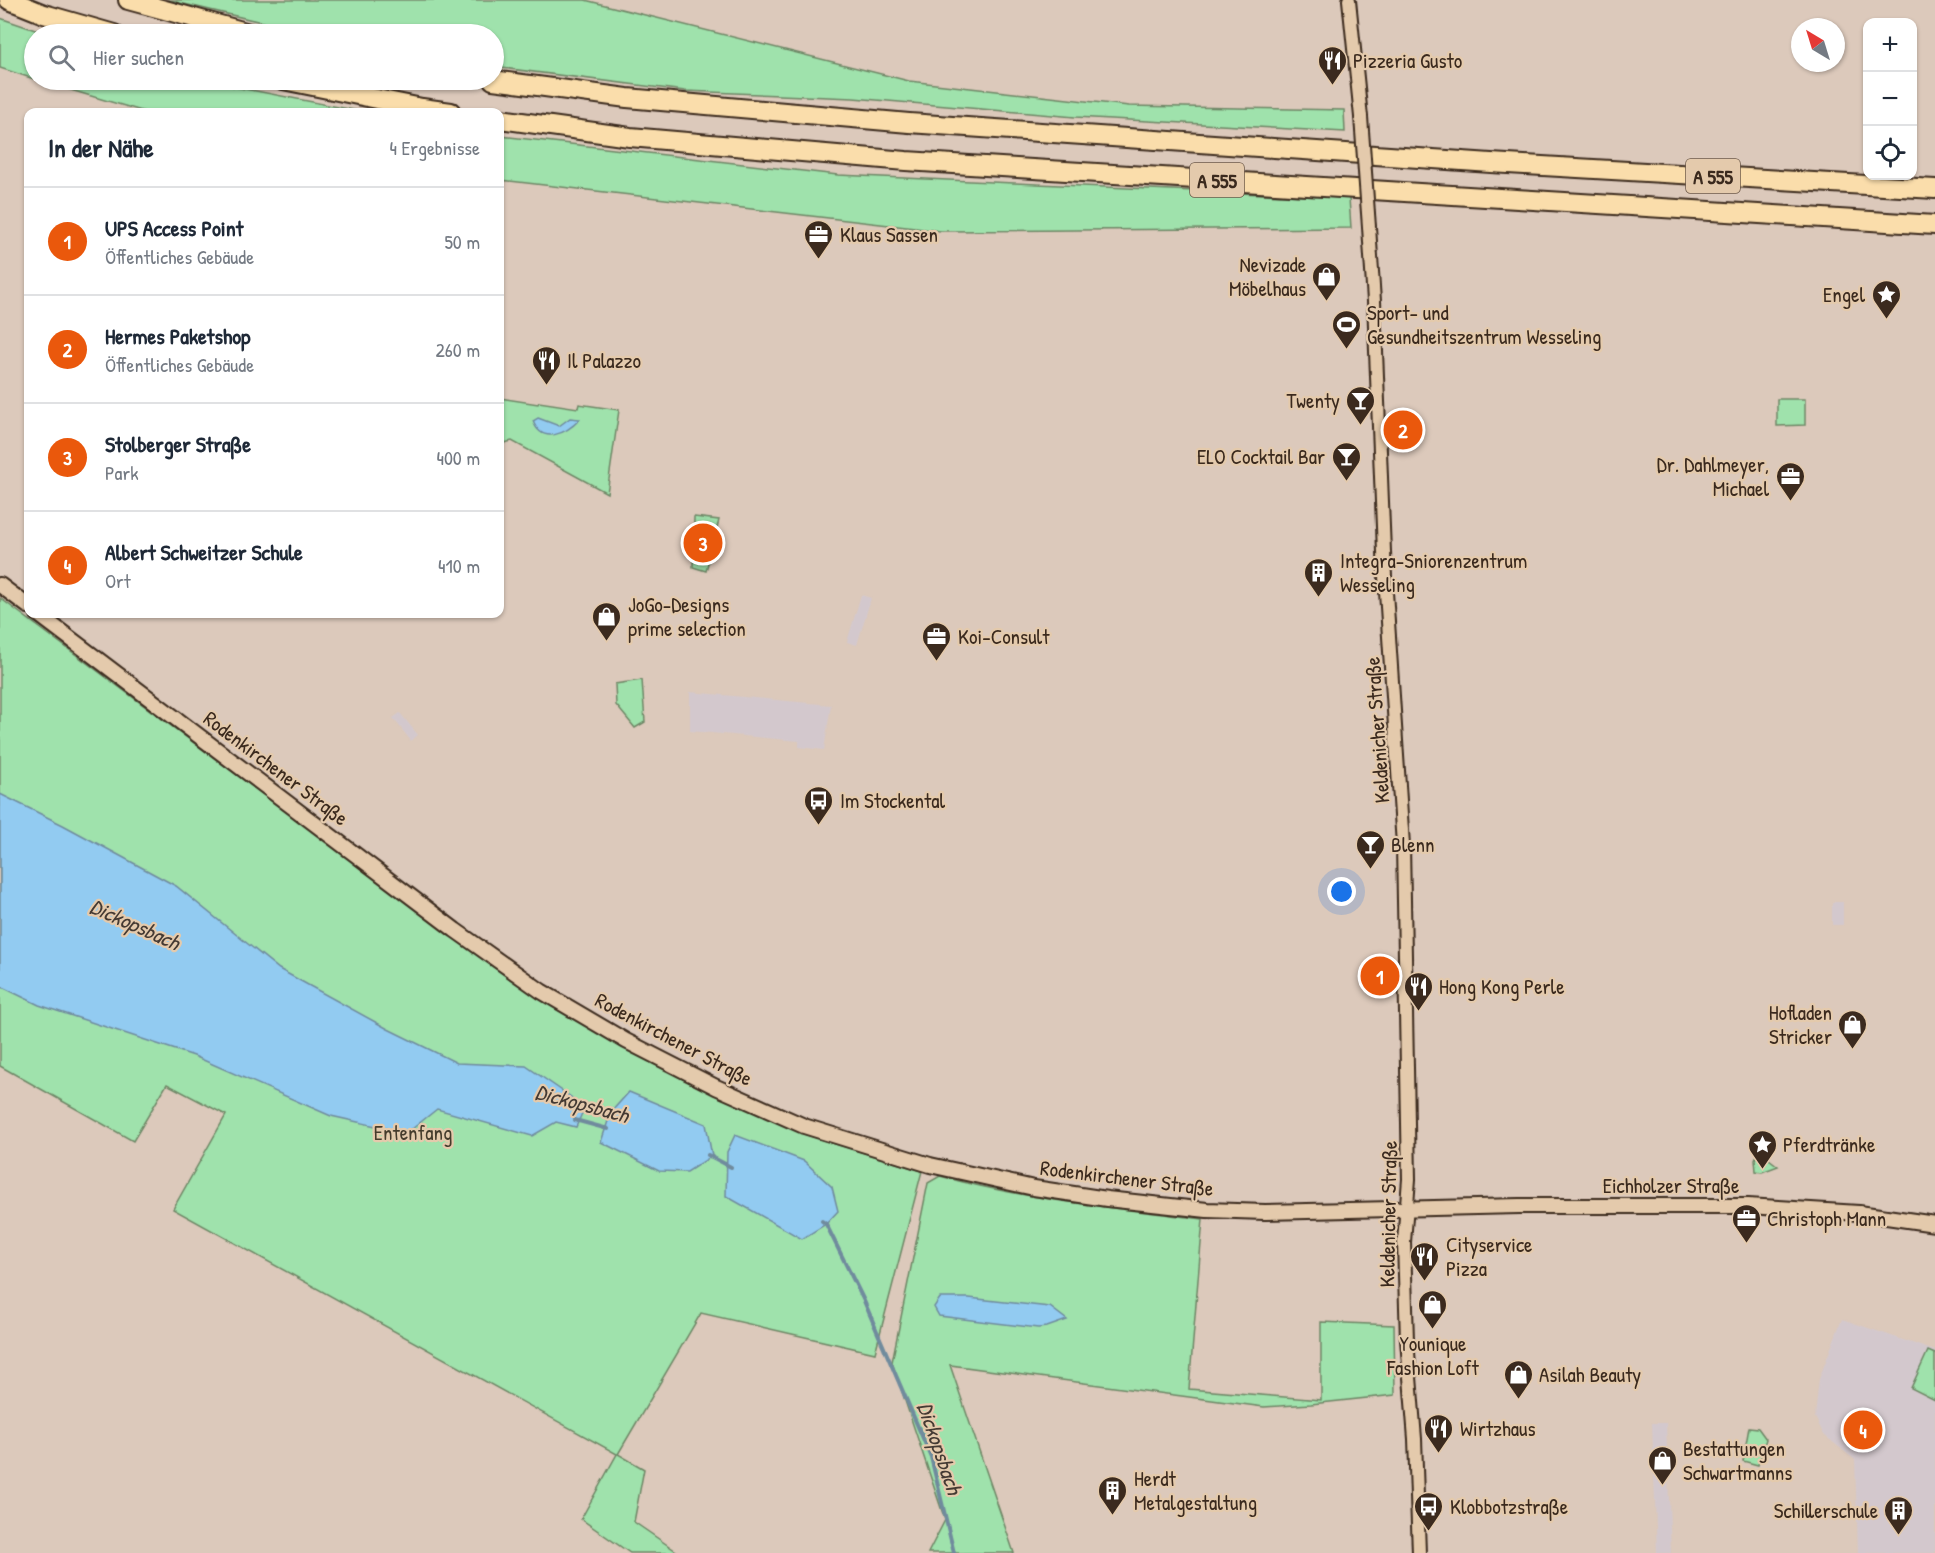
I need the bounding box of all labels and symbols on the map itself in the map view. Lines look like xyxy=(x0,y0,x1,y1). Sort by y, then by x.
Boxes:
north arrow xyxy=(1791,18,1845,72)
restaurant icon: Pizzeria Gusto xyxy=(1316,44,1348,86)
place label: Pizzeria Gusto xyxy=(1353,46,1462,75)
road number: A 555 xyxy=(1686,159,1740,193)
road number: A 555 xyxy=(1190,163,1244,197)
office icon: Klaus Sassen xyxy=(803,218,835,260)
place label: Klaus Sassen xyxy=(840,220,938,249)
place label: Nevizade Möbelhaus xyxy=(1229,250,1306,303)
shop icon: Nevizade Möbelhaus xyxy=(1311,260,1343,302)
place icon: Engel xyxy=(1870,278,1902,320)
place label: Engel xyxy=(1823,280,1865,309)
place label: Sport- und Gesundheitszentrum Wesseling xyxy=(1367,298,1601,351)
sports icon: Sport- und Gesundheitszentrum Wesseling xyxy=(1330,308,1362,350)
restaurant icon: Il Palazzo xyxy=(530,344,562,386)
place label: Il Palazzo xyxy=(567,346,641,375)
bar icon: Twenty xyxy=(1345,384,1377,426)
place label: Twenty xyxy=(1286,386,1340,415)
pin: 2 xyxy=(1384,408,1422,452)
bar icon: ELO Cocktail Bar xyxy=(1330,440,1362,482)
place label: ELO Cocktail Bar xyxy=(1197,442,1325,471)
place label: Dr. Dahlmeyer, Michael xyxy=(1657,450,1769,503)
office icon: Dr. Dahlmeyer, Michael xyxy=(1774,460,1806,502)
pin: 3 xyxy=(684,520,722,566)
place label: Integra-Sniorenzentrum Wesseling xyxy=(1340,546,1527,599)
building icon: Integra-Sniorenzentrum Wesseling xyxy=(1303,556,1335,598)
place label: JoGo-Designs prime selection xyxy=(628,590,746,643)
shop icon: JoGo-Designs prime selection xyxy=(591,600,623,642)
office icon: Koi-Consult xyxy=(921,620,953,662)
place label: Koi-Consult xyxy=(958,622,1050,651)
street label: Keldenicher Straße xyxy=(1357,656,1397,804)
street label: Rodenkirchener Straße xyxy=(198,704,354,832)
bus stop icon: Im Stockental xyxy=(803,784,835,826)
place label: Im Stockental xyxy=(840,786,946,815)
bar icon: Blenn xyxy=(1354,828,1386,870)
place label: Blenn xyxy=(1391,830,1435,859)
your location xyxy=(1327,877,1356,906)
water label: Dickopsbach xyxy=(85,891,186,958)
pin: 1 xyxy=(1360,954,1400,998)
restaurant icon: Hong Kong Perle xyxy=(1402,970,1434,1012)
place label: Hong Kong Perle xyxy=(1439,972,1565,1001)
street label: Rodenkirchener Straße xyxy=(590,985,758,1093)
place label: Hofladen Stricker xyxy=(1769,998,1832,1051)
shop icon: Hofladen Stricker xyxy=(1837,1008,1869,1050)
water label: Dickopsbach xyxy=(532,1076,634,1130)
park label: Entenfang xyxy=(374,1118,452,1147)
place icon: Pferdtränke xyxy=(1746,1128,1778,1170)
place label: Pferdtränke xyxy=(1783,1130,1875,1159)
street label: Keldenicher Straße xyxy=(1372,1140,1404,1288)
street label: Rodenkirchener Straße xyxy=(1039,1153,1215,1203)
street label: Eichholzer Straße xyxy=(1603,1171,1739,1200)
office icon: Christoph Mann xyxy=(1730,1202,1762,1244)
place label: Christoph Mann xyxy=(1767,1204,1886,1233)
place label: Cityservice Pizza xyxy=(1446,1230,1532,1283)
restaurant icon: Cityservice Pizza xyxy=(1409,1240,1441,1282)
shop icon: Younique Fashion Loft xyxy=(1417,1288,1449,1330)
place label: Younique Fashion Loft xyxy=(1386,1329,1480,1382)
shop icon: Asilah Beauty xyxy=(1502,1358,1534,1400)
place label: Asilah Beauty xyxy=(1539,1360,1641,1389)
water label: Dickopsbach xyxy=(910,1398,970,1500)
pin: 4 xyxy=(1844,1408,1882,1452)
restaurant icon: Wirtzhaus xyxy=(1423,1412,1455,1454)
place label: Wirtzhaus xyxy=(1460,1414,1535,1443)
place label: Bestattungen Schwartmanns xyxy=(1683,1434,1792,1487)
shop icon: Bestattungen Schwartmanns xyxy=(1646,1444,1678,1486)
place label: Herdt Metalgestaltung xyxy=(1134,1464,1257,1517)
building icon: Herdt Metalgestaltung xyxy=(1097,1474,1129,1516)
bus stop icon: Klobbotzstraße xyxy=(1413,1490,1445,1532)
place label: Klobbotzstraße xyxy=(1450,1492,1568,1521)
building icon: Schillerschule xyxy=(1883,1494,1915,1536)
place label: Schillerschule xyxy=(1774,1496,1878,1525)

